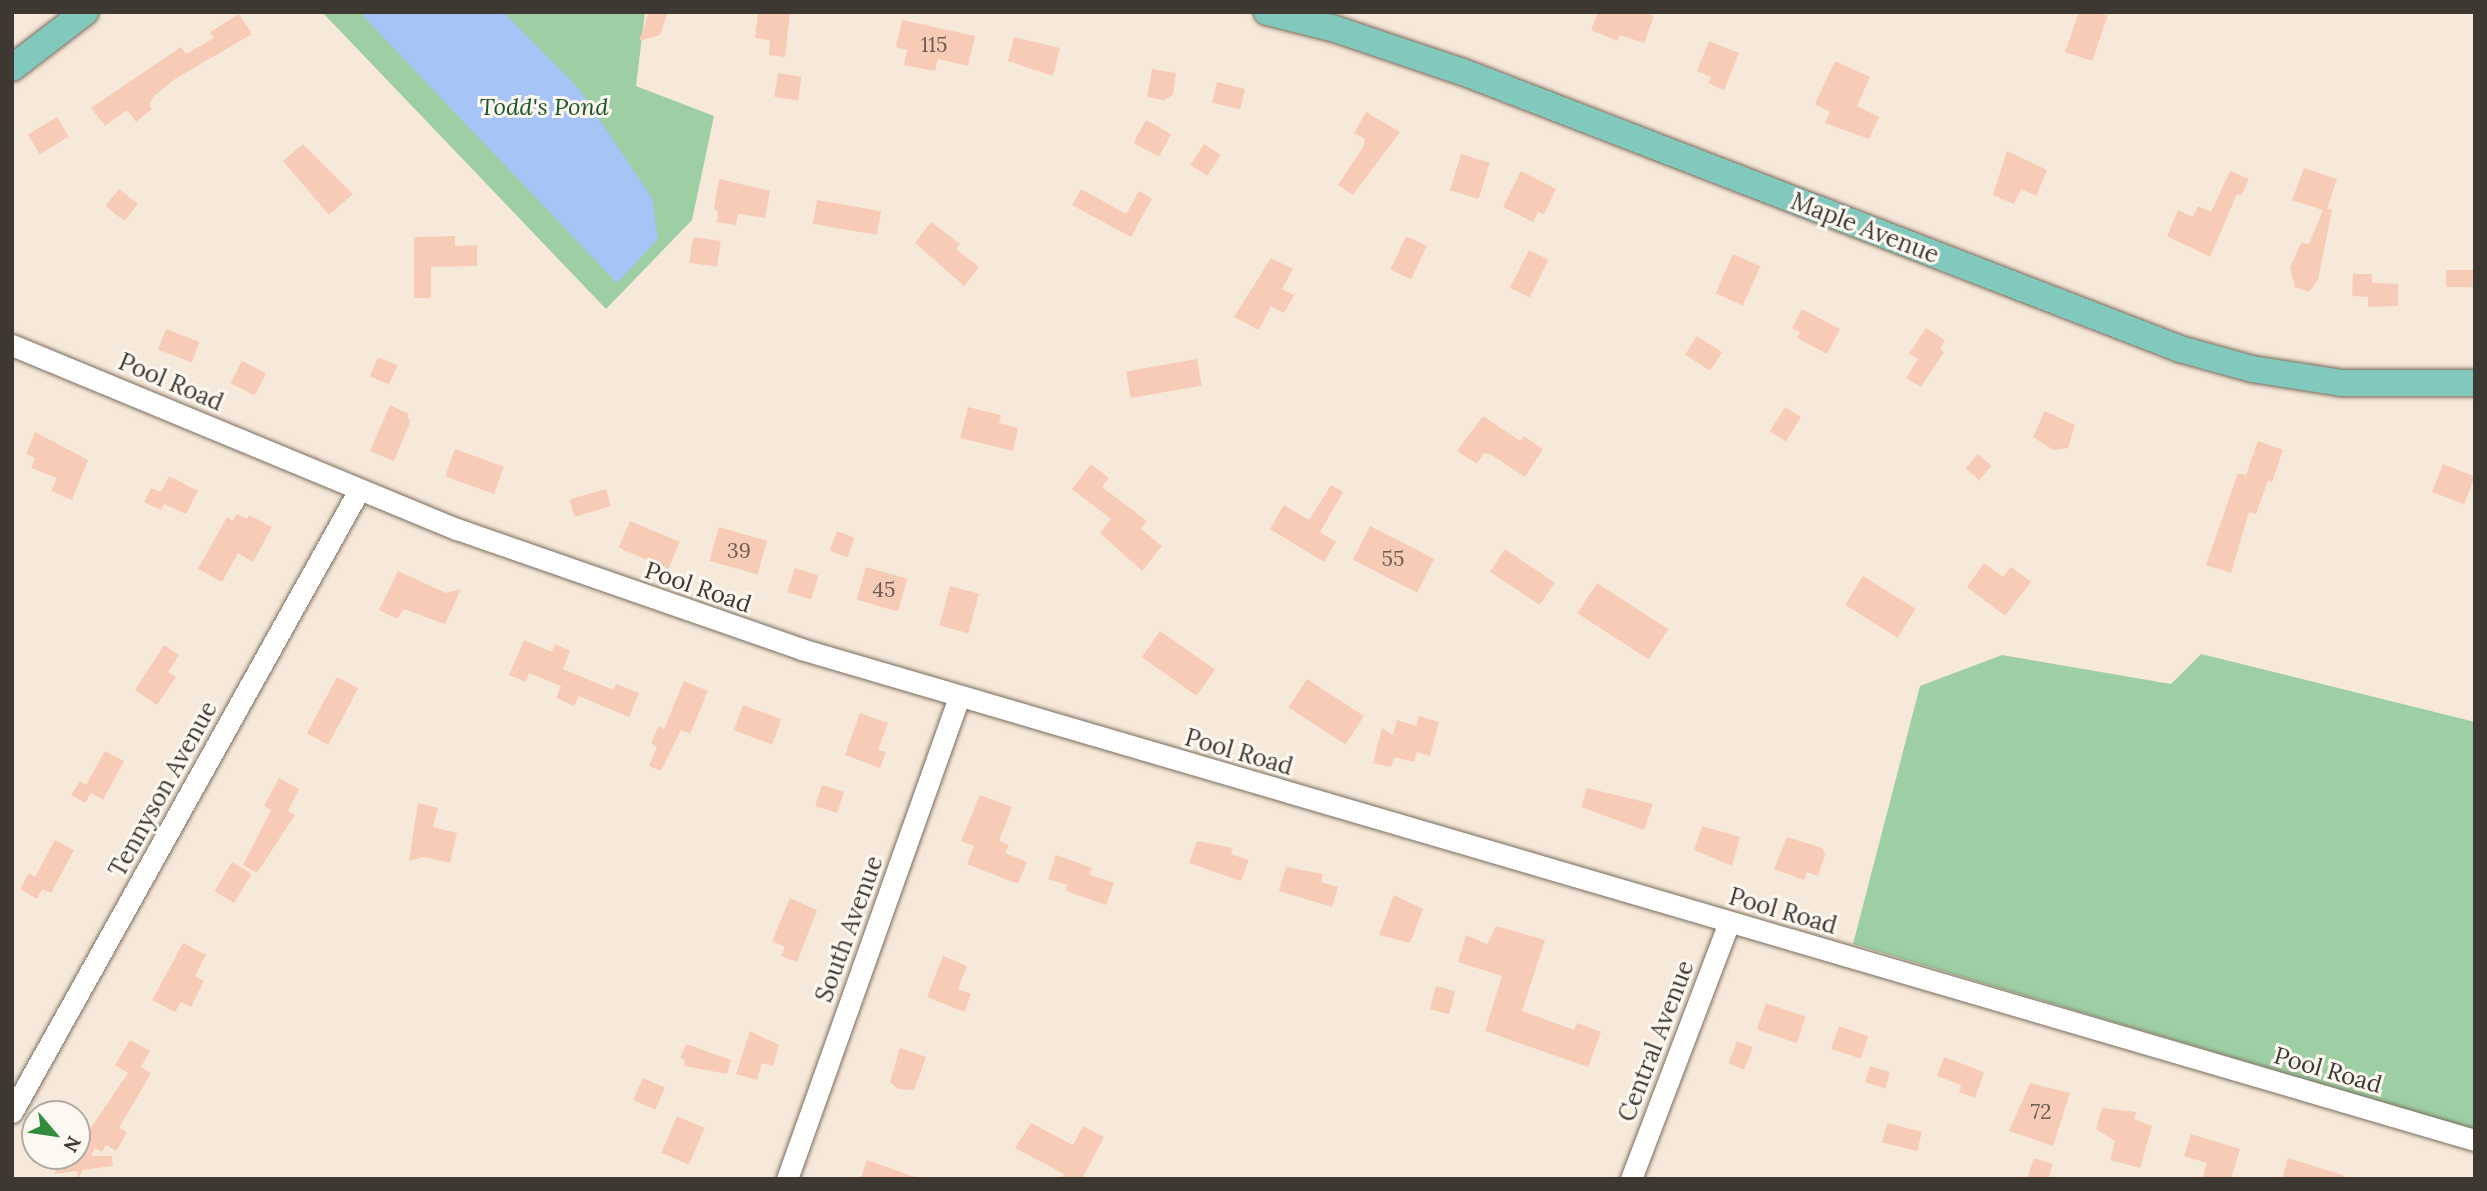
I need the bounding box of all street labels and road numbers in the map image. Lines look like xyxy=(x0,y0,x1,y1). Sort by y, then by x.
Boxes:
street label: Maple Avenue xyxy=(1787,187,1943,269)
street label: Pool Road xyxy=(114,347,228,417)
street label: Pool Road xyxy=(641,555,755,619)
street label: Tennyson Avenue xyxy=(103,696,223,882)
street label: Pool Road xyxy=(1182,723,1296,781)
street label: South Avenue xyxy=(809,852,889,1006)
street label: Pool Road xyxy=(1726,882,1840,940)
street label: Central Avenue xyxy=(1612,956,1700,1126)
street label: Pool Road xyxy=(2271,1041,2385,1099)

